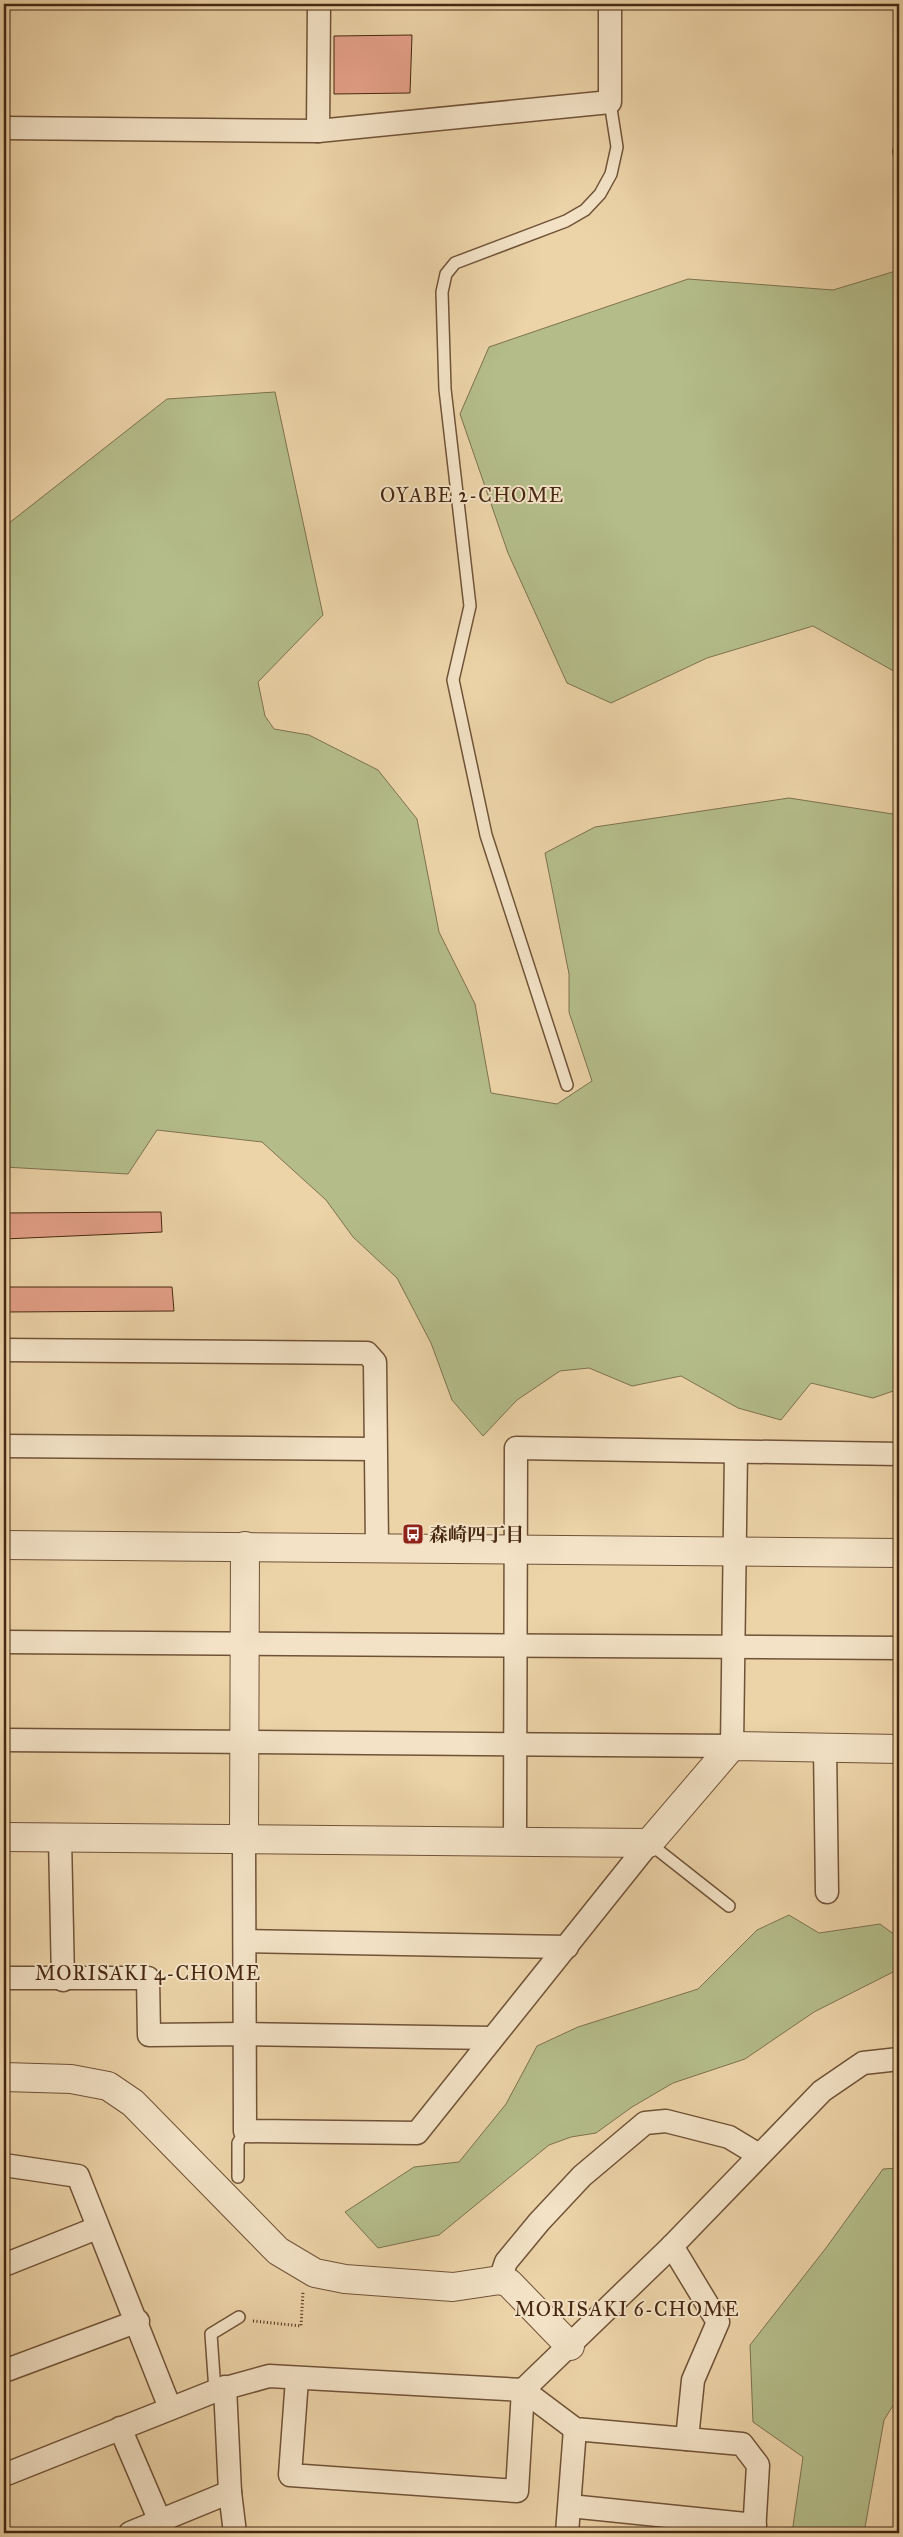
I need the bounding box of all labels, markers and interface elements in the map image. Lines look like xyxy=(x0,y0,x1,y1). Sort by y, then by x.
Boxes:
district label: OYABE 2-CHOME xyxy=(380,483,564,507)
bus stop icon: 森崎四丁目 xyxy=(401,1522,425,1546)
place label: 森崎四丁目 xyxy=(429,1523,524,1546)
district label: MORISAKI 4-CHOME xyxy=(35,1961,261,1985)
district label: MORISAKI 6-CHOME xyxy=(514,2297,740,2321)

